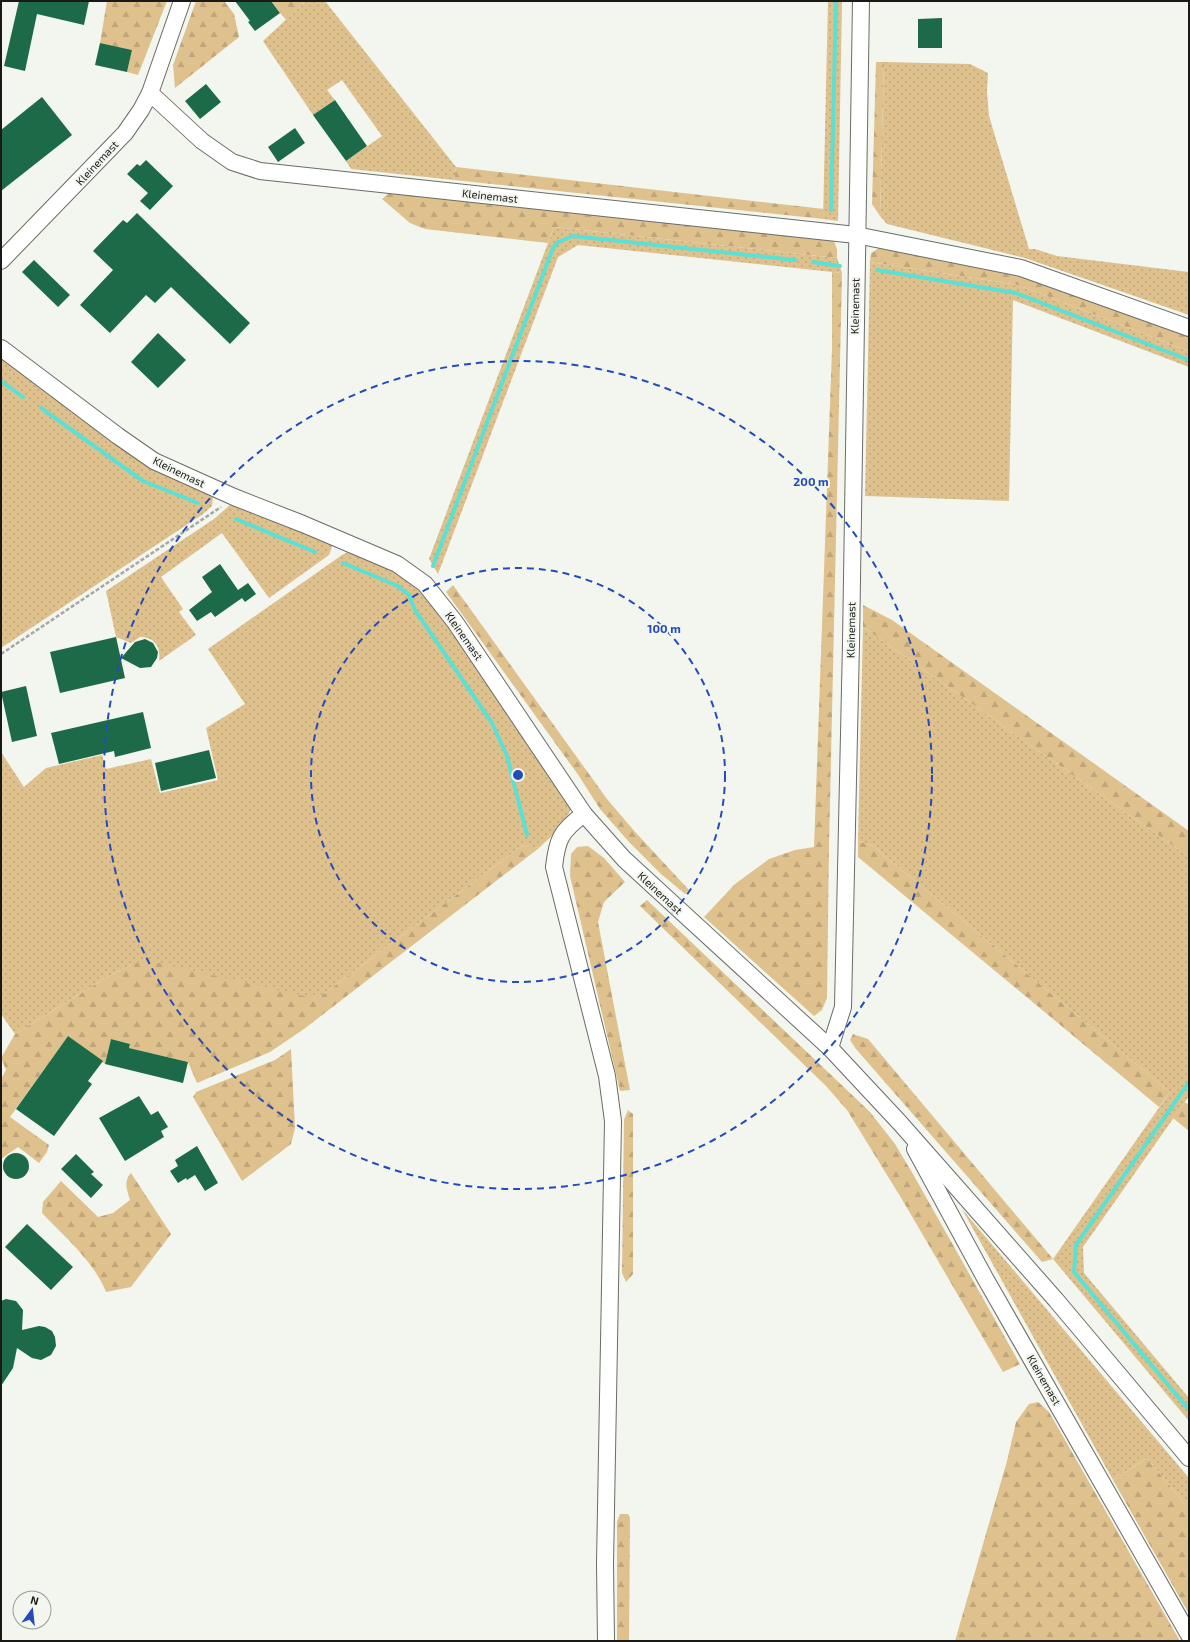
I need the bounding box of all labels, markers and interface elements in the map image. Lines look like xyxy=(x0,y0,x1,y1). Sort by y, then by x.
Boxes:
street label: Kleinemast xyxy=(73,138,121,188)
street label: Kleinemast xyxy=(461,186,519,205)
street label: Kleinemast xyxy=(848,278,861,334)
street label: Kleinemast xyxy=(151,453,207,490)
text: 200 m xyxy=(793,474,829,488)
street label: Kleinemast xyxy=(844,602,857,658)
street label: Kleinemast xyxy=(443,609,486,662)
text: 100 m xyxy=(647,621,681,635)
centre of rings xyxy=(511,768,525,782)
street label: Kleinemast xyxy=(635,869,685,917)
street label: Kleinemast xyxy=(1025,1352,1064,1407)
north arrow xyxy=(12,1590,52,1630)
text: N xyxy=(29,1593,40,1607)

